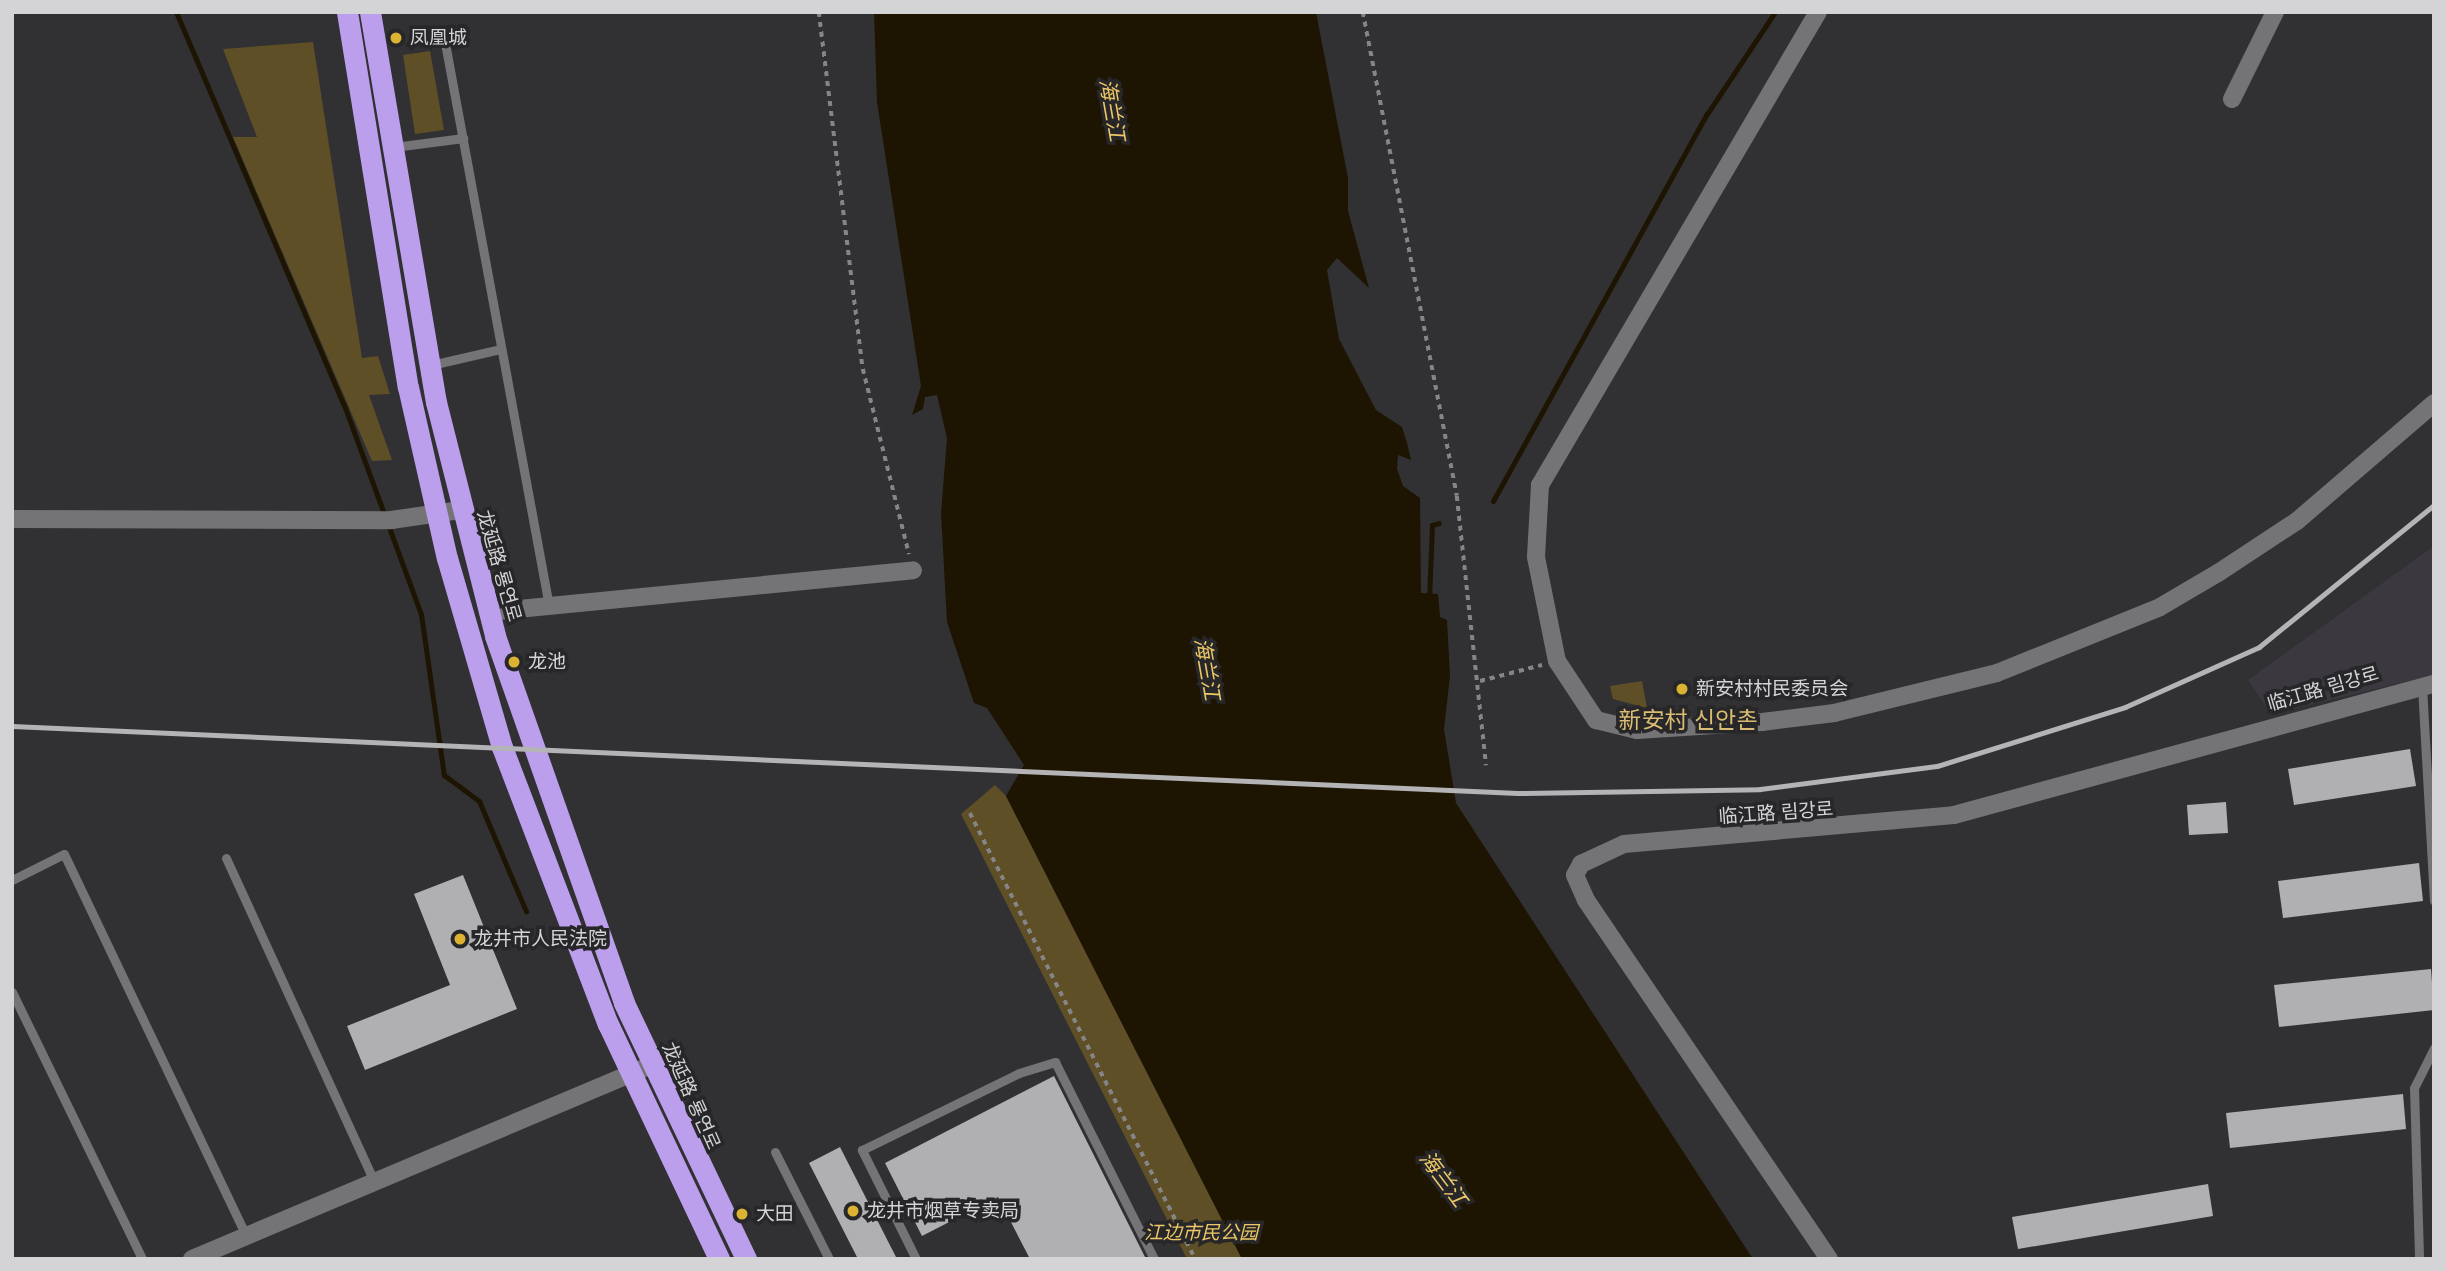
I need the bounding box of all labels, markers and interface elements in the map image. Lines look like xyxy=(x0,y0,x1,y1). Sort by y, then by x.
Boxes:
place label: 凤凰城 xyxy=(410,27,467,49)
marker: 凤凰城 xyxy=(388,30,404,46)
water label: 海兰江 xyxy=(1094,77,1130,143)
street label: 龙延路 룡연로 xyxy=(472,508,526,624)
water label: 海兰江 xyxy=(1189,636,1225,702)
place label: 龙池 xyxy=(528,651,566,673)
marker: 龙池 xyxy=(506,654,522,670)
street label: 临江路 림강로 xyxy=(2265,662,2381,716)
place label: 新安村村民委员会 xyxy=(1696,678,1848,700)
marker: 新安村村民委员会 xyxy=(1674,681,1690,697)
district label: 新安村 신안촌 xyxy=(1618,706,1758,734)
street label: 临江路 림강로 xyxy=(1718,798,1834,828)
place label: 龙井市人民法院 xyxy=(474,928,607,950)
marker: 龙井市人民法院 xyxy=(452,931,468,947)
street label: 龙延路 룡연로 xyxy=(657,1039,725,1153)
water label: 海兰江 xyxy=(1414,1146,1472,1212)
place label: 龙井市烟草专卖局 xyxy=(867,1200,1019,1222)
place label: 大田 xyxy=(756,1203,794,1225)
marker: 龙井市烟草专卖局 xyxy=(845,1203,861,1219)
marker: 大田 xyxy=(734,1206,750,1222)
park label: 江边市民公园 xyxy=(1144,1222,1258,1244)

